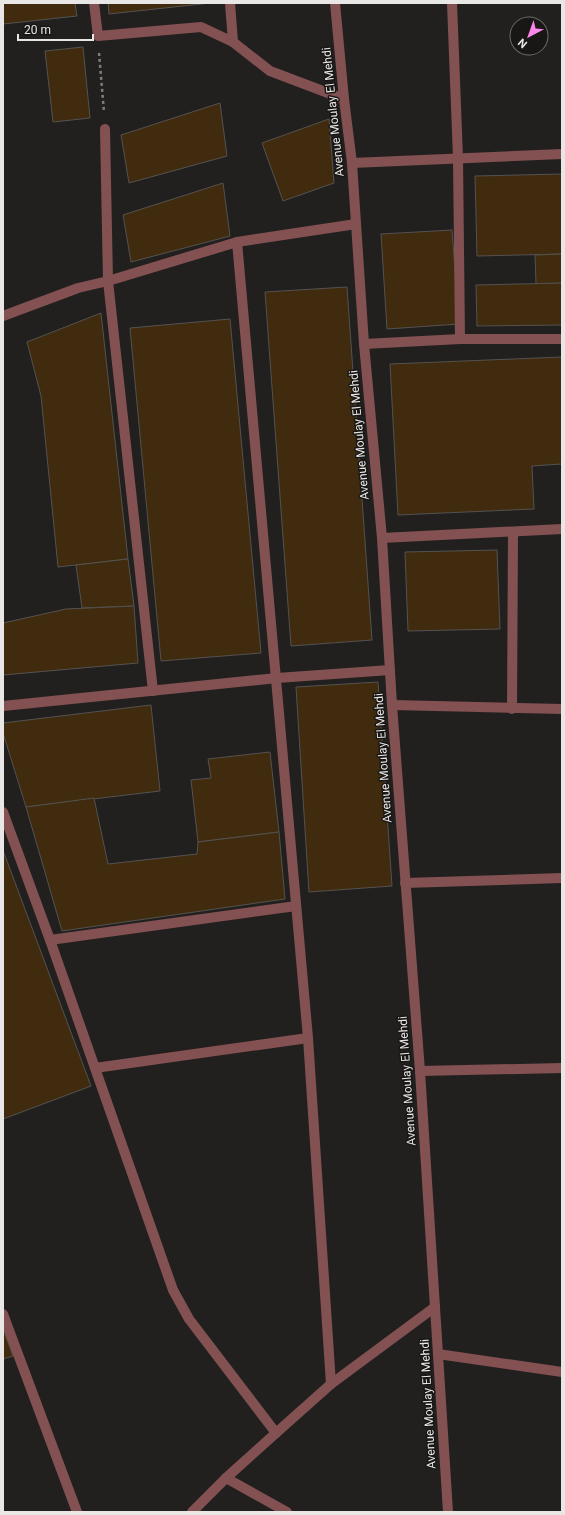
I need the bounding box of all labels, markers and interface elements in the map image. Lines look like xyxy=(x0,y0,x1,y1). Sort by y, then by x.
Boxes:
scale bar xyxy=(18,16,93,42)
north arrow xyxy=(509,16,549,56)
text: 20 m xyxy=(24,23,51,37)
text: N xyxy=(515,36,530,51)
street label: Avenue Moulay El Mehdi xyxy=(319,47,347,177)
street label: Avenue Moulay El Mehdi xyxy=(346,370,372,500)
street label: Avenue Moulay El Mehdi xyxy=(371,693,395,823)
street label: Avenue Moulay El Mehdi xyxy=(395,1016,419,1146)
street label: Avenue Moulay El Mehdi xyxy=(418,1339,438,1469)

